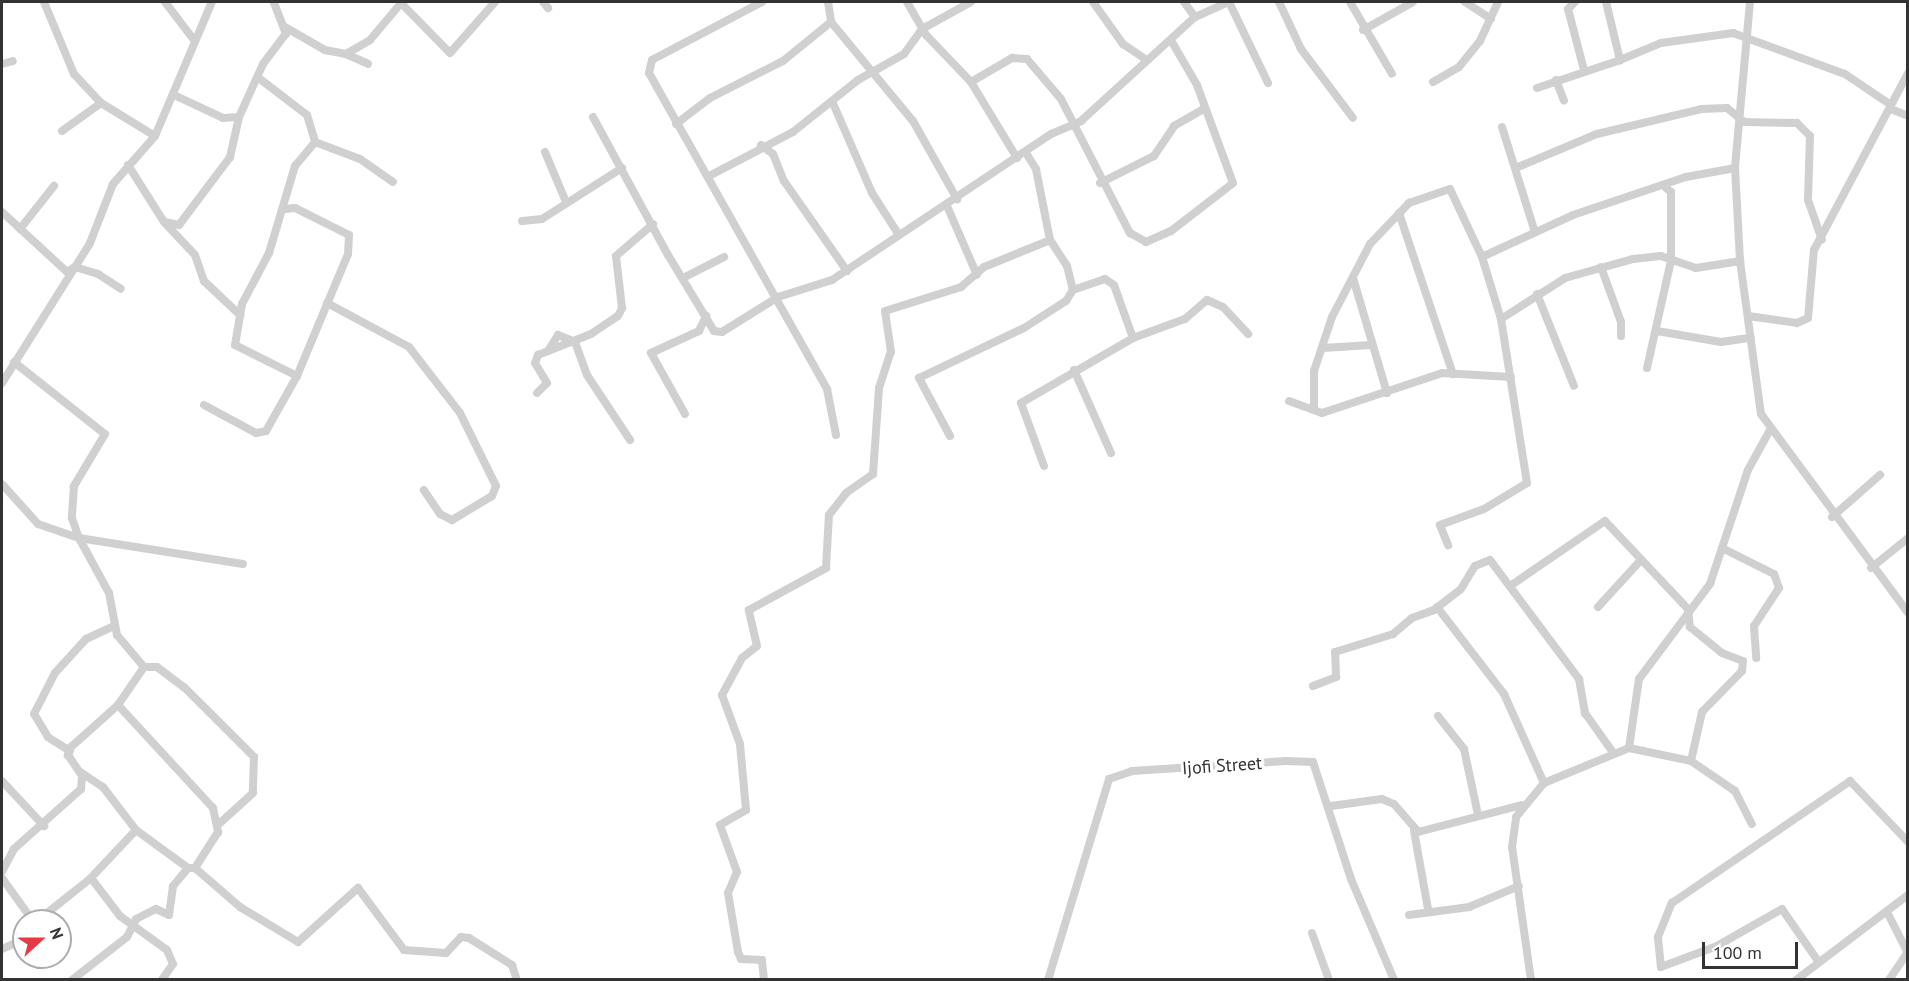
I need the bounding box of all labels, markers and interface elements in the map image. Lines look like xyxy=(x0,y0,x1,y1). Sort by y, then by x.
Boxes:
street label: Ijofi Street xyxy=(1181,752,1263,780)
north arrow xyxy=(12,909,72,969)
text: N xyxy=(46,925,68,942)
scale bar xyxy=(1705,930,1801,968)
text: 100 m xyxy=(1713,941,1762,964)

